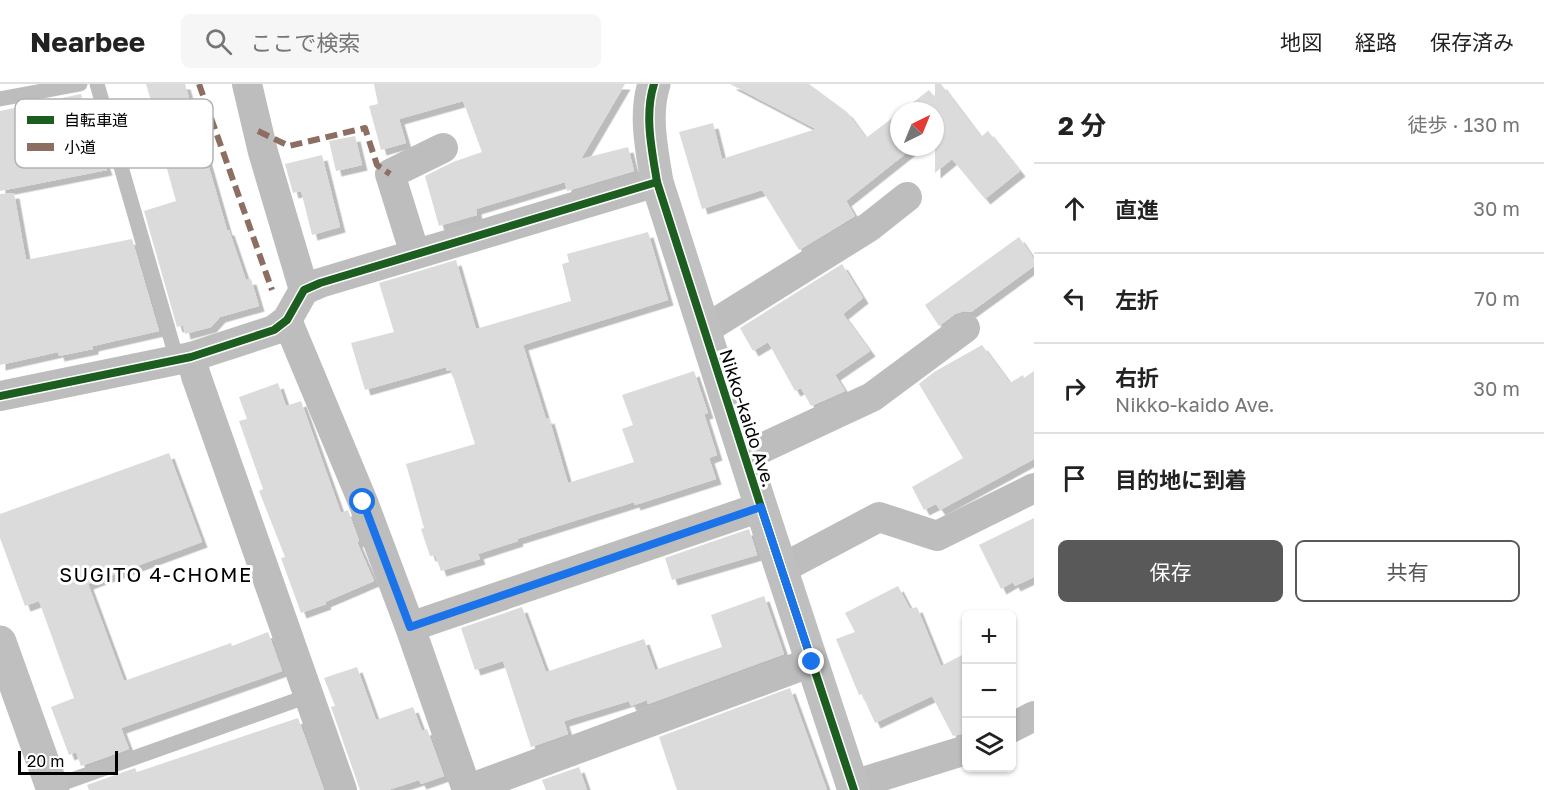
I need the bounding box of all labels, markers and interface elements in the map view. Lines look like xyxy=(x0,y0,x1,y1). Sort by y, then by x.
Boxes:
search box xyxy=(181,14,601,68)
text: Nearbee xyxy=(30,25,145,58)
icon: search xyxy=(202,25,235,58)
text: ここで検索 xyxy=(250,29,360,56)
text: 地図 xyxy=(1280,29,1322,55)
text: 経路 xyxy=(1355,29,1397,55)
text: 保存済み xyxy=(1430,29,1514,55)
legend xyxy=(15,99,213,168)
north arrow xyxy=(890,102,944,156)
text: 自転車道 xyxy=(64,110,128,130)
text: 2 分 xyxy=(1058,110,1106,141)
text: 徒歩 · 130 m xyxy=(1408,112,1520,136)
text: 小道 xyxy=(64,137,96,157)
icon: ahead xyxy=(1058,192,1091,225)
text: 直進 xyxy=(1115,196,1159,223)
text: 30 m xyxy=(1473,196,1520,220)
icon: left xyxy=(1058,282,1091,315)
text: 左折 xyxy=(1115,286,1159,313)
text: 70 m xyxy=(1474,286,1520,310)
street label: Nikko-kaido Ave. xyxy=(715,346,781,490)
text: 右折 xyxy=(1115,364,1159,391)
icon: right xyxy=(1058,372,1091,405)
text: 30 m xyxy=(1473,376,1520,400)
text: Nikko-kaido Ave. xyxy=(1115,392,1275,416)
icon: arrive xyxy=(1058,462,1091,495)
text: 目的地に到着 xyxy=(1115,466,1247,493)
route start xyxy=(349,488,375,514)
button: 保存 xyxy=(1058,540,1283,602)
button: 共有 xyxy=(1295,540,1520,602)
district label: SUGITO 4-CHOME xyxy=(59,562,253,586)
map controls xyxy=(962,610,1016,772)
button: + xyxy=(962,610,1016,664)
route end xyxy=(798,648,824,674)
button: − xyxy=(962,664,1016,718)
button: layers xyxy=(962,718,1016,772)
scale bar xyxy=(18,748,118,776)
text: 20 m xyxy=(27,751,64,771)

